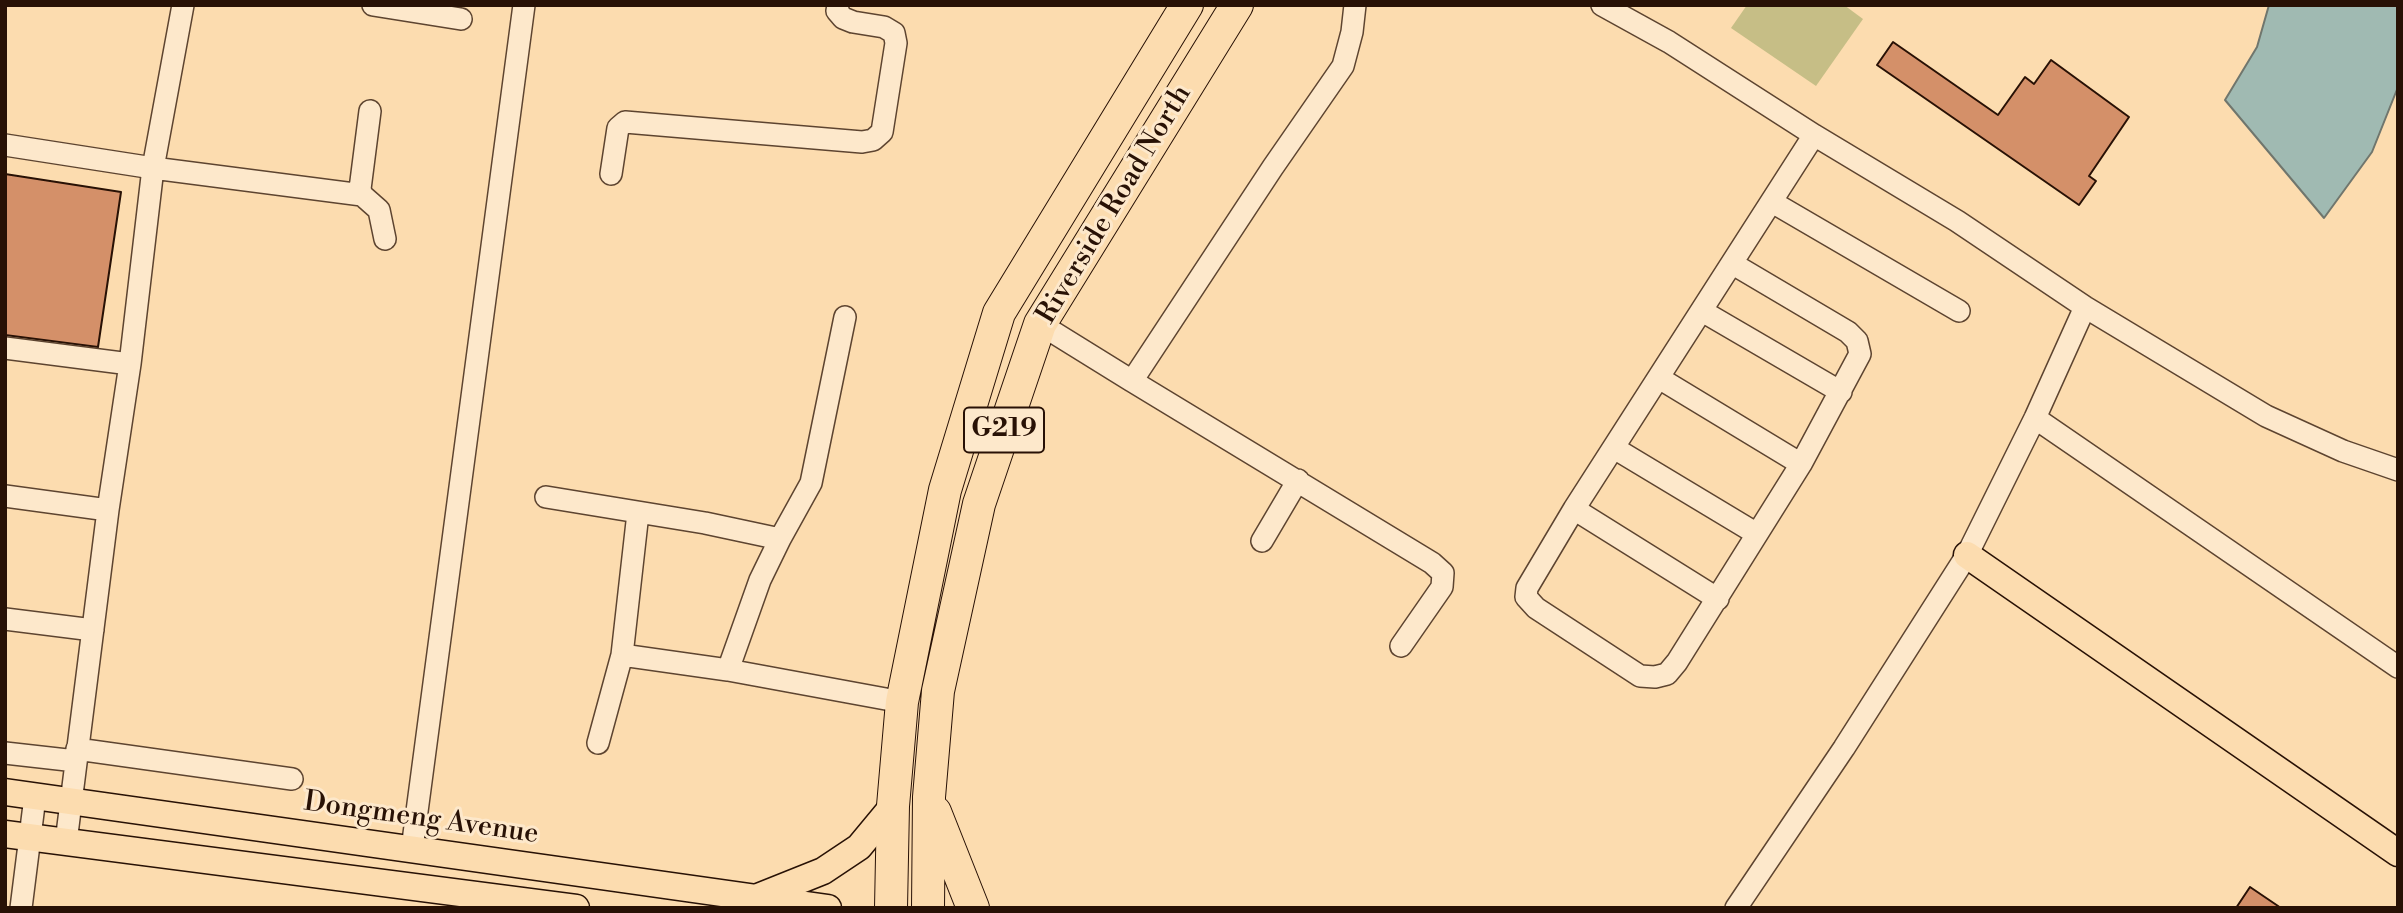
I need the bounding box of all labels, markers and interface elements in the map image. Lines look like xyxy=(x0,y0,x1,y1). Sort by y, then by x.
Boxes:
street label: Riverside Road North xyxy=(1030,80,1200,330)
road number: G219 xyxy=(964,408,1044,452)
street label: Dongmeng Avenue xyxy=(302,786,540,852)

